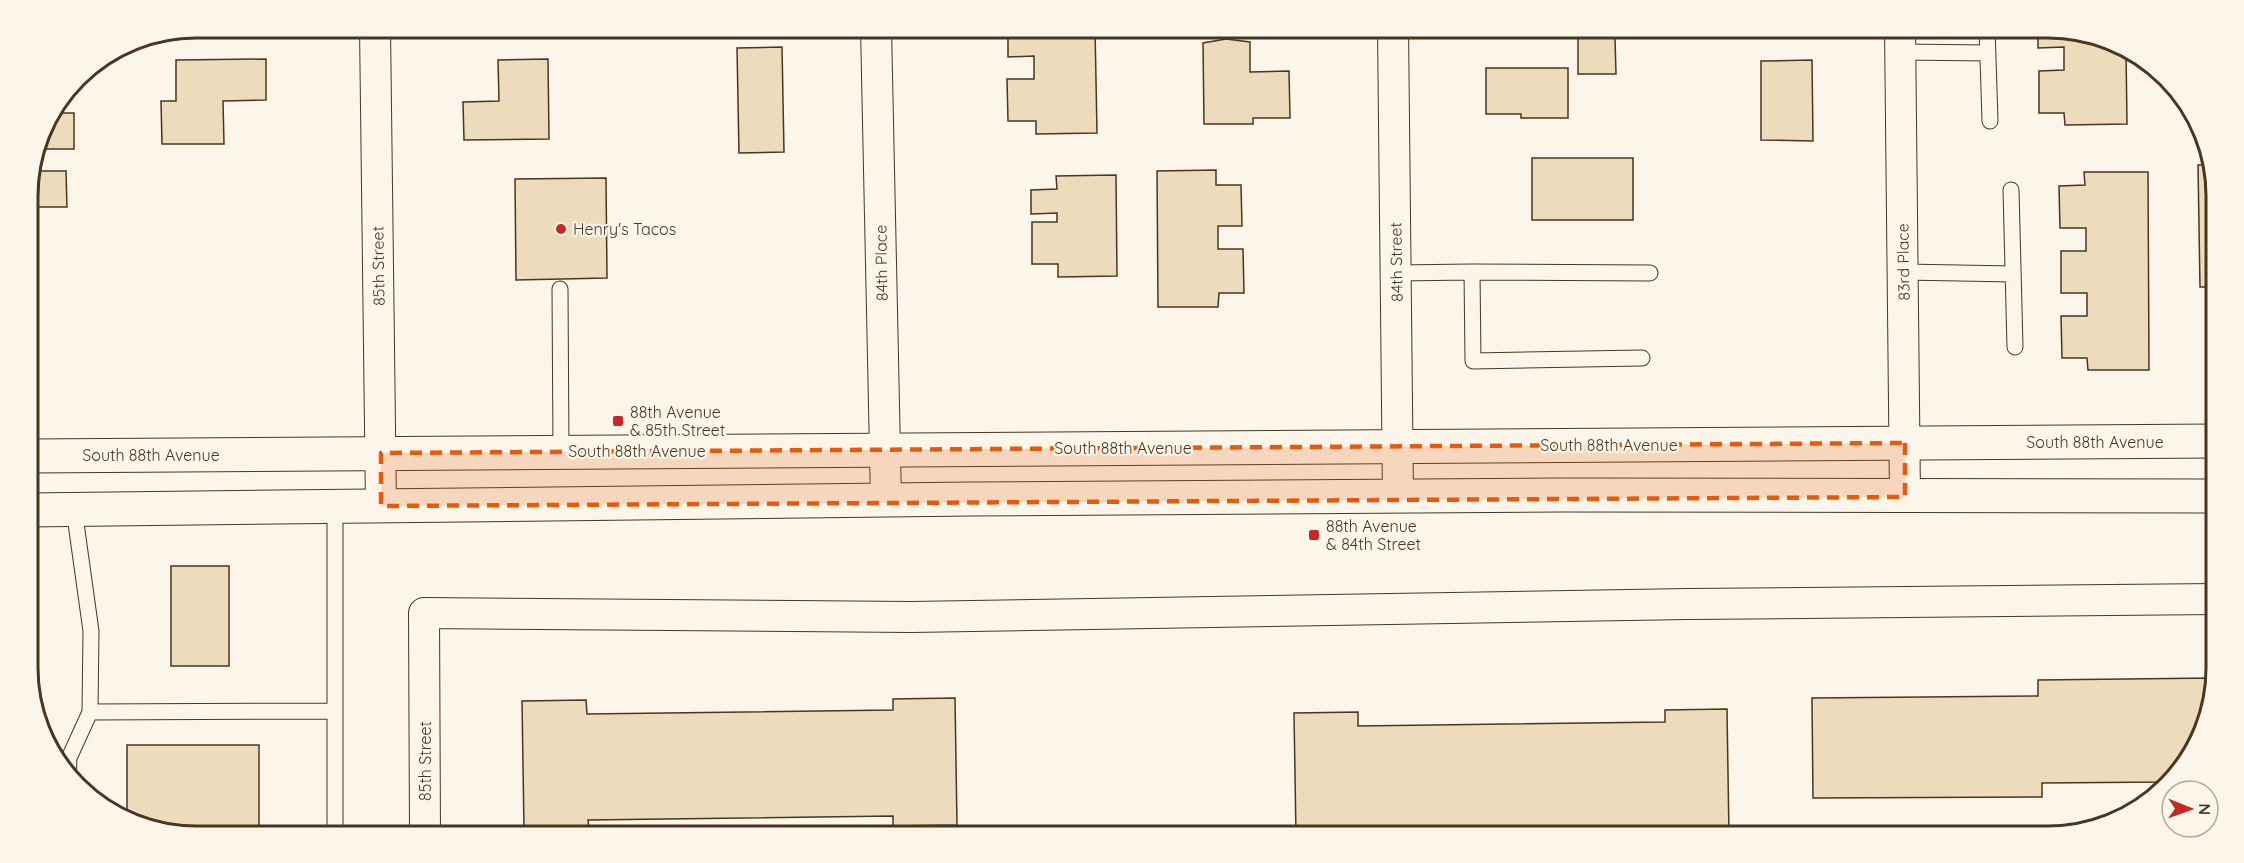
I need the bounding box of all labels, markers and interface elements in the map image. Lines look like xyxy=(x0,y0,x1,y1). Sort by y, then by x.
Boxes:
place label: Henry's Tacos xyxy=(573,219,676,239)
marker: Henry's Tacos xyxy=(554,222,568,236)
street label: 84th Street xyxy=(1385,222,1407,302)
street label: 83rd Place xyxy=(1892,223,1914,301)
street label: 84th Place xyxy=(870,225,892,301)
street label: 85th Street xyxy=(367,226,389,306)
place label: 88th Avenue & 85th Street xyxy=(630,402,725,440)
marker: 88th Avenue & 85th Street xyxy=(611,414,625,428)
street label: South 88th Avenue xyxy=(2026,432,2164,452)
street label: South 88th Avenue xyxy=(1540,435,1678,455)
street label: South 88th Avenue xyxy=(1054,438,1192,458)
street label: South 88th Avenue xyxy=(568,441,706,461)
street label: South 88th Avenue xyxy=(82,445,220,465)
place label: 88th Avenue & 84th Street xyxy=(1326,516,1421,554)
marker: 88th Avenue & 84th Street xyxy=(1307,528,1321,542)
street label: 85th Street xyxy=(415,721,435,801)
north arrow xyxy=(2160,779,2220,839)
text: N xyxy=(2195,803,2215,815)

